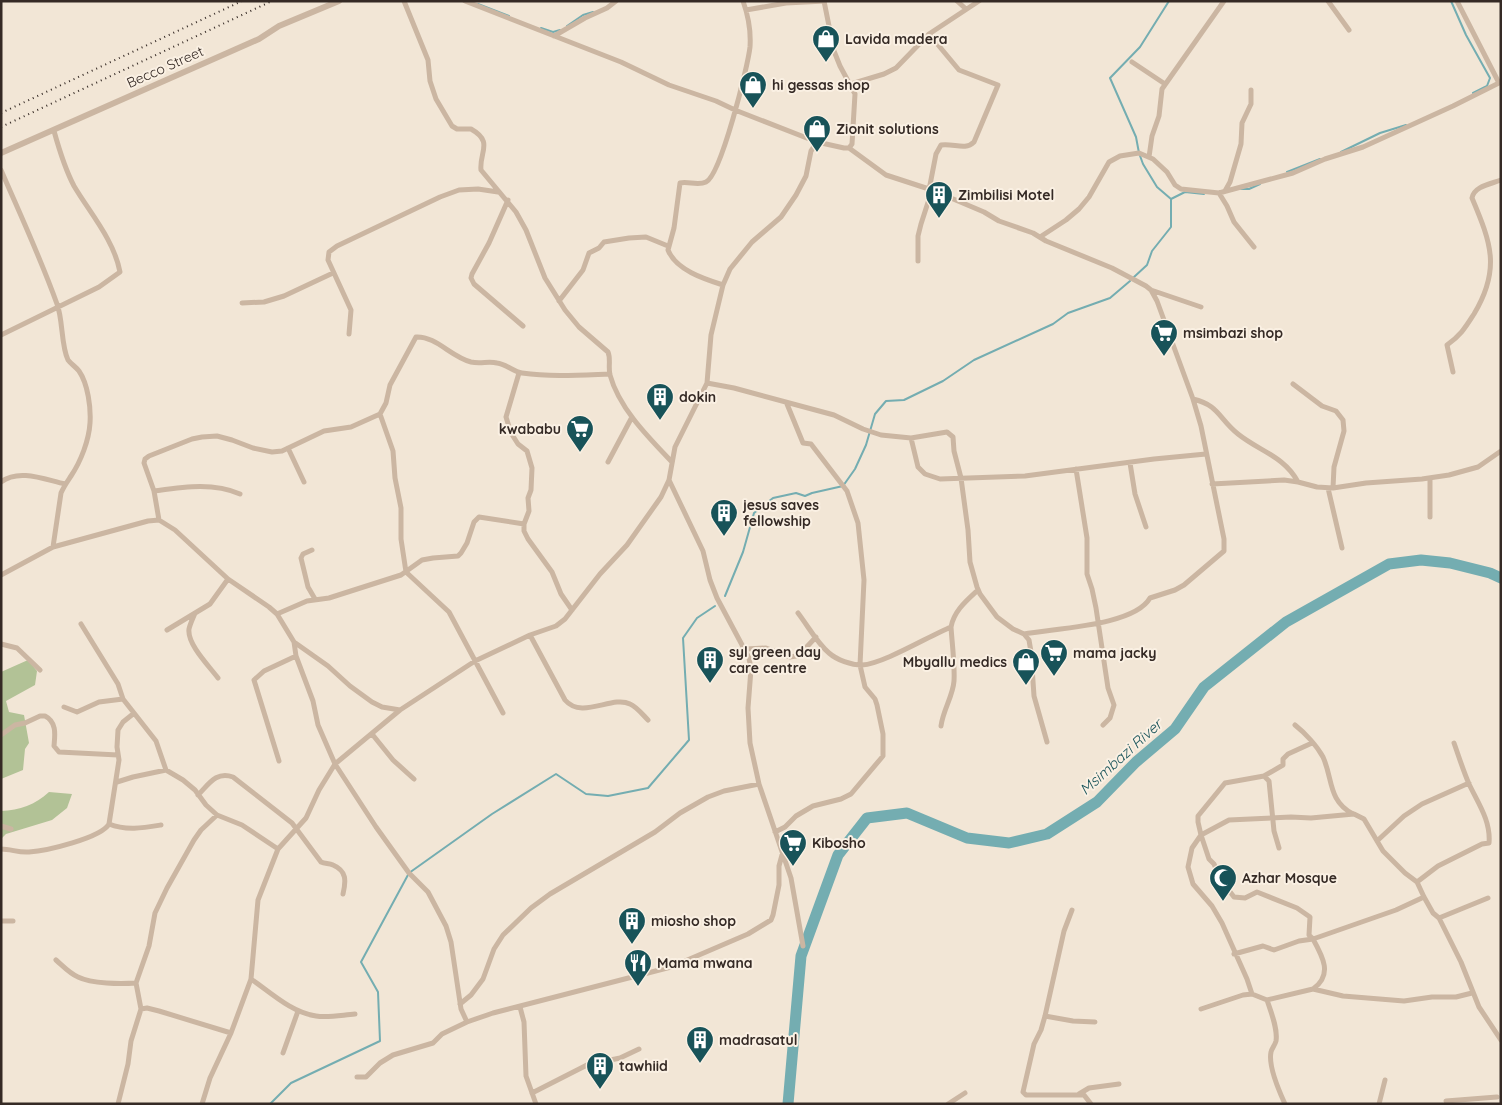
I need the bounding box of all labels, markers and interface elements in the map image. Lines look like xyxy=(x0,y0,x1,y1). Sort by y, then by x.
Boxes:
shop icon: Lavida madera xyxy=(811,24,841,63)
place label: Lavida madera xyxy=(845,30,948,48)
street label: Becco Street xyxy=(124,42,206,92)
shop icon: hi gessas shop xyxy=(738,70,768,109)
place label: hi gessas shop xyxy=(772,76,870,94)
shop icon: Zionit solutions xyxy=(802,114,832,153)
place label: Zionit solutions xyxy=(836,120,939,138)
building icon: Zimbilisi Motel xyxy=(924,180,954,219)
place label: Zimbilisi Motel xyxy=(958,186,1054,204)
supermarket icon: msimbazi shop xyxy=(1149,318,1179,357)
place label: msimbazi shop xyxy=(1183,324,1283,342)
building icon: dokin xyxy=(645,382,675,421)
place label: dokin xyxy=(679,388,716,406)
supermarket icon: kwababu xyxy=(565,414,595,453)
place label: kwababu xyxy=(499,420,561,438)
place label: jesus saves fellowship xyxy=(742,496,819,530)
building icon: jesus saves fellowship xyxy=(709,498,739,537)
supermarket icon: mama jacky xyxy=(1039,638,1069,677)
place label: syl green day care centre xyxy=(729,643,821,677)
place label: mama jacky xyxy=(1073,644,1156,662)
building icon: syl green day care centre xyxy=(695,645,725,684)
shop icon: Mbyallu medics xyxy=(1011,647,1041,686)
place label: Mbyallu medics xyxy=(903,653,1007,671)
water label: Msimbazi River xyxy=(1076,713,1167,799)
supermarket icon: Kibosho xyxy=(778,828,808,867)
place label: Kibosho xyxy=(812,834,866,852)
mosque icon: Azhar Mosque xyxy=(1208,863,1238,902)
place label: Azhar Mosque xyxy=(1242,869,1337,887)
building icon: miosho shop xyxy=(617,906,647,945)
place label: miosho shop xyxy=(651,912,736,930)
restaurant icon: Mama mwana xyxy=(623,948,653,987)
place label: Mama mwana xyxy=(657,954,753,972)
building icon: madrasatul xyxy=(685,1025,715,1064)
place label: madrasatul xyxy=(719,1031,798,1049)
building icon: tawhiid xyxy=(585,1051,615,1090)
place label: tawhiid xyxy=(619,1057,668,1075)

